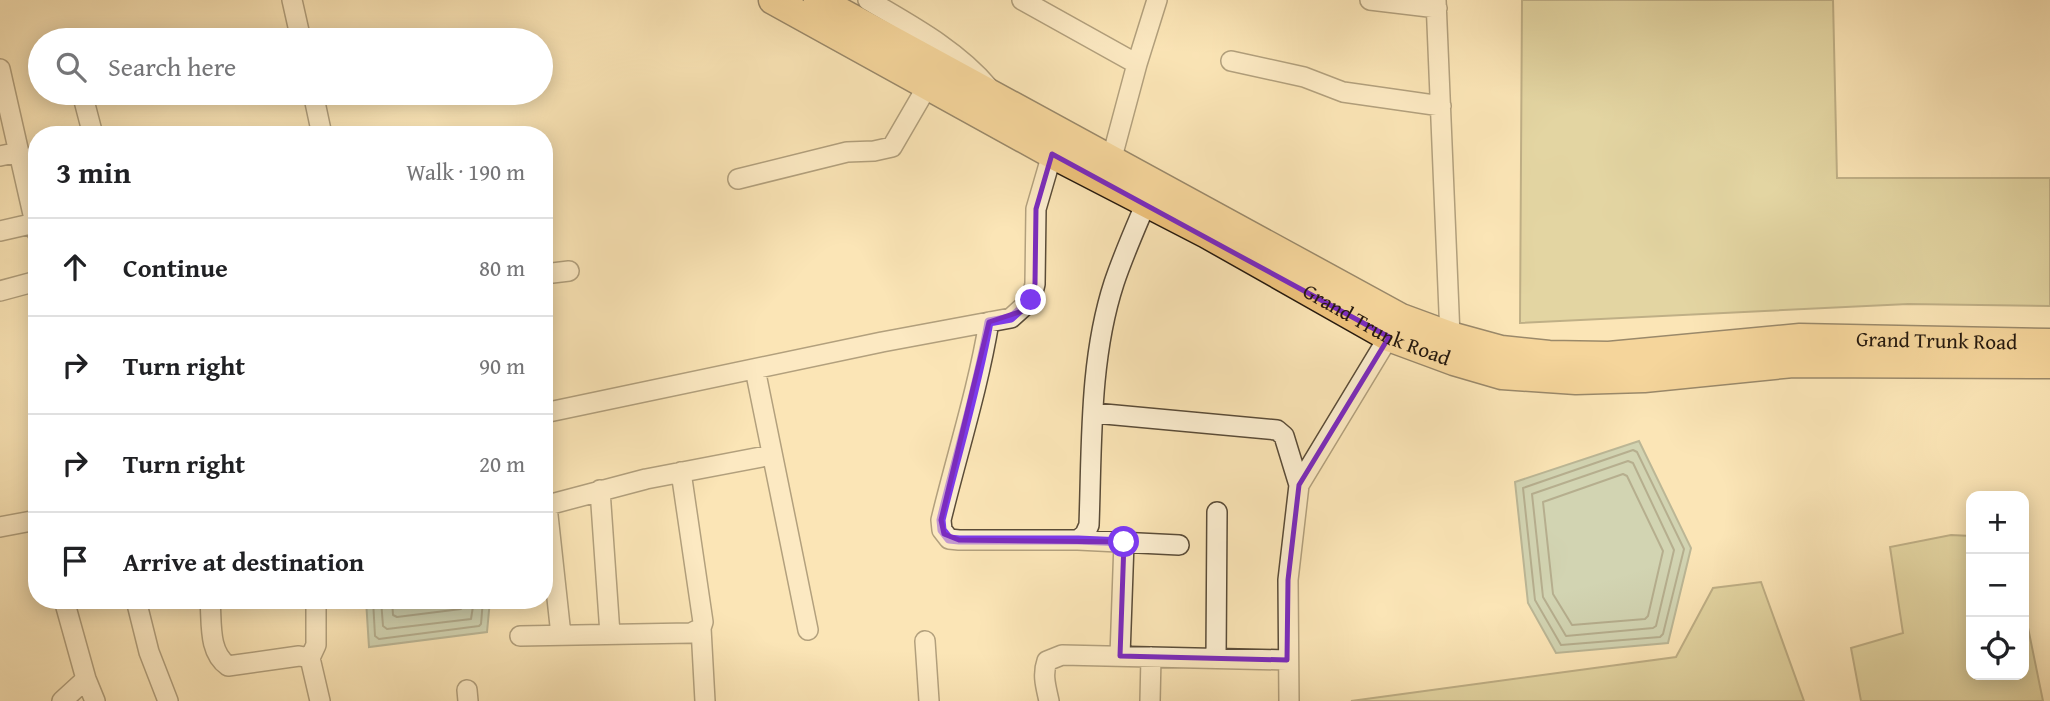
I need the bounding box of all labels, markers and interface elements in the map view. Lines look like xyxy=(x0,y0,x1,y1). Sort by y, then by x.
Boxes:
search box xyxy=(28,28,553,105)
text: Search here xyxy=(108,47,236,86)
icon: search xyxy=(52,48,90,86)
text: 3 min xyxy=(56,150,131,194)
text: Walk · 190 m xyxy=(406,155,525,188)
icon: ahead xyxy=(56,248,94,286)
text: Continue xyxy=(123,248,228,287)
text: 80 m xyxy=(479,251,525,284)
street label: Grand Trunk Road xyxy=(1297,275,1456,374)
route end xyxy=(1015,284,1046,315)
street label: Grand Trunk Road xyxy=(1856,323,2018,357)
icon: right xyxy=(56,346,94,384)
text: Turn right xyxy=(123,346,245,385)
text: 90 m xyxy=(479,349,525,382)
icon: right xyxy=(56,444,94,482)
text: Turn right xyxy=(123,444,245,483)
text: 20 m xyxy=(479,447,525,480)
map controls xyxy=(1966,491,2029,680)
button: + xyxy=(1966,491,2029,554)
route start xyxy=(1108,526,1139,557)
icon: arrive xyxy=(56,542,94,580)
text: Arrive at destination xyxy=(123,542,364,581)
button: − xyxy=(1966,554,2029,617)
button: locate xyxy=(1966,617,2029,680)

